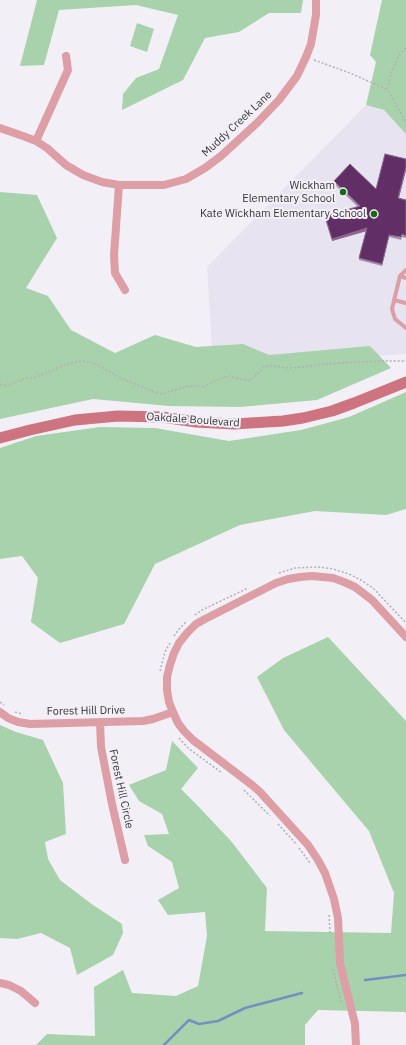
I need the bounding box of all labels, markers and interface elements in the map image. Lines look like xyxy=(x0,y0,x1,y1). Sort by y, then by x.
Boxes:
street label: Muddy Creek Lane xyxy=(199,88,275,160)
place label: Wickham Elementary School xyxy=(242,179,335,205)
marker: Wickham Elementary School xyxy=(338,187,348,197)
place label: Kate Wickham Elementary School xyxy=(200,207,366,221)
marker: Kate Wickham Elementary School xyxy=(369,209,379,219)
street label: Oakdale Boulevard xyxy=(146,410,240,430)
street label: Forest Hill Drive xyxy=(47,704,125,718)
street label: Forest Hill Circle xyxy=(106,748,136,830)

